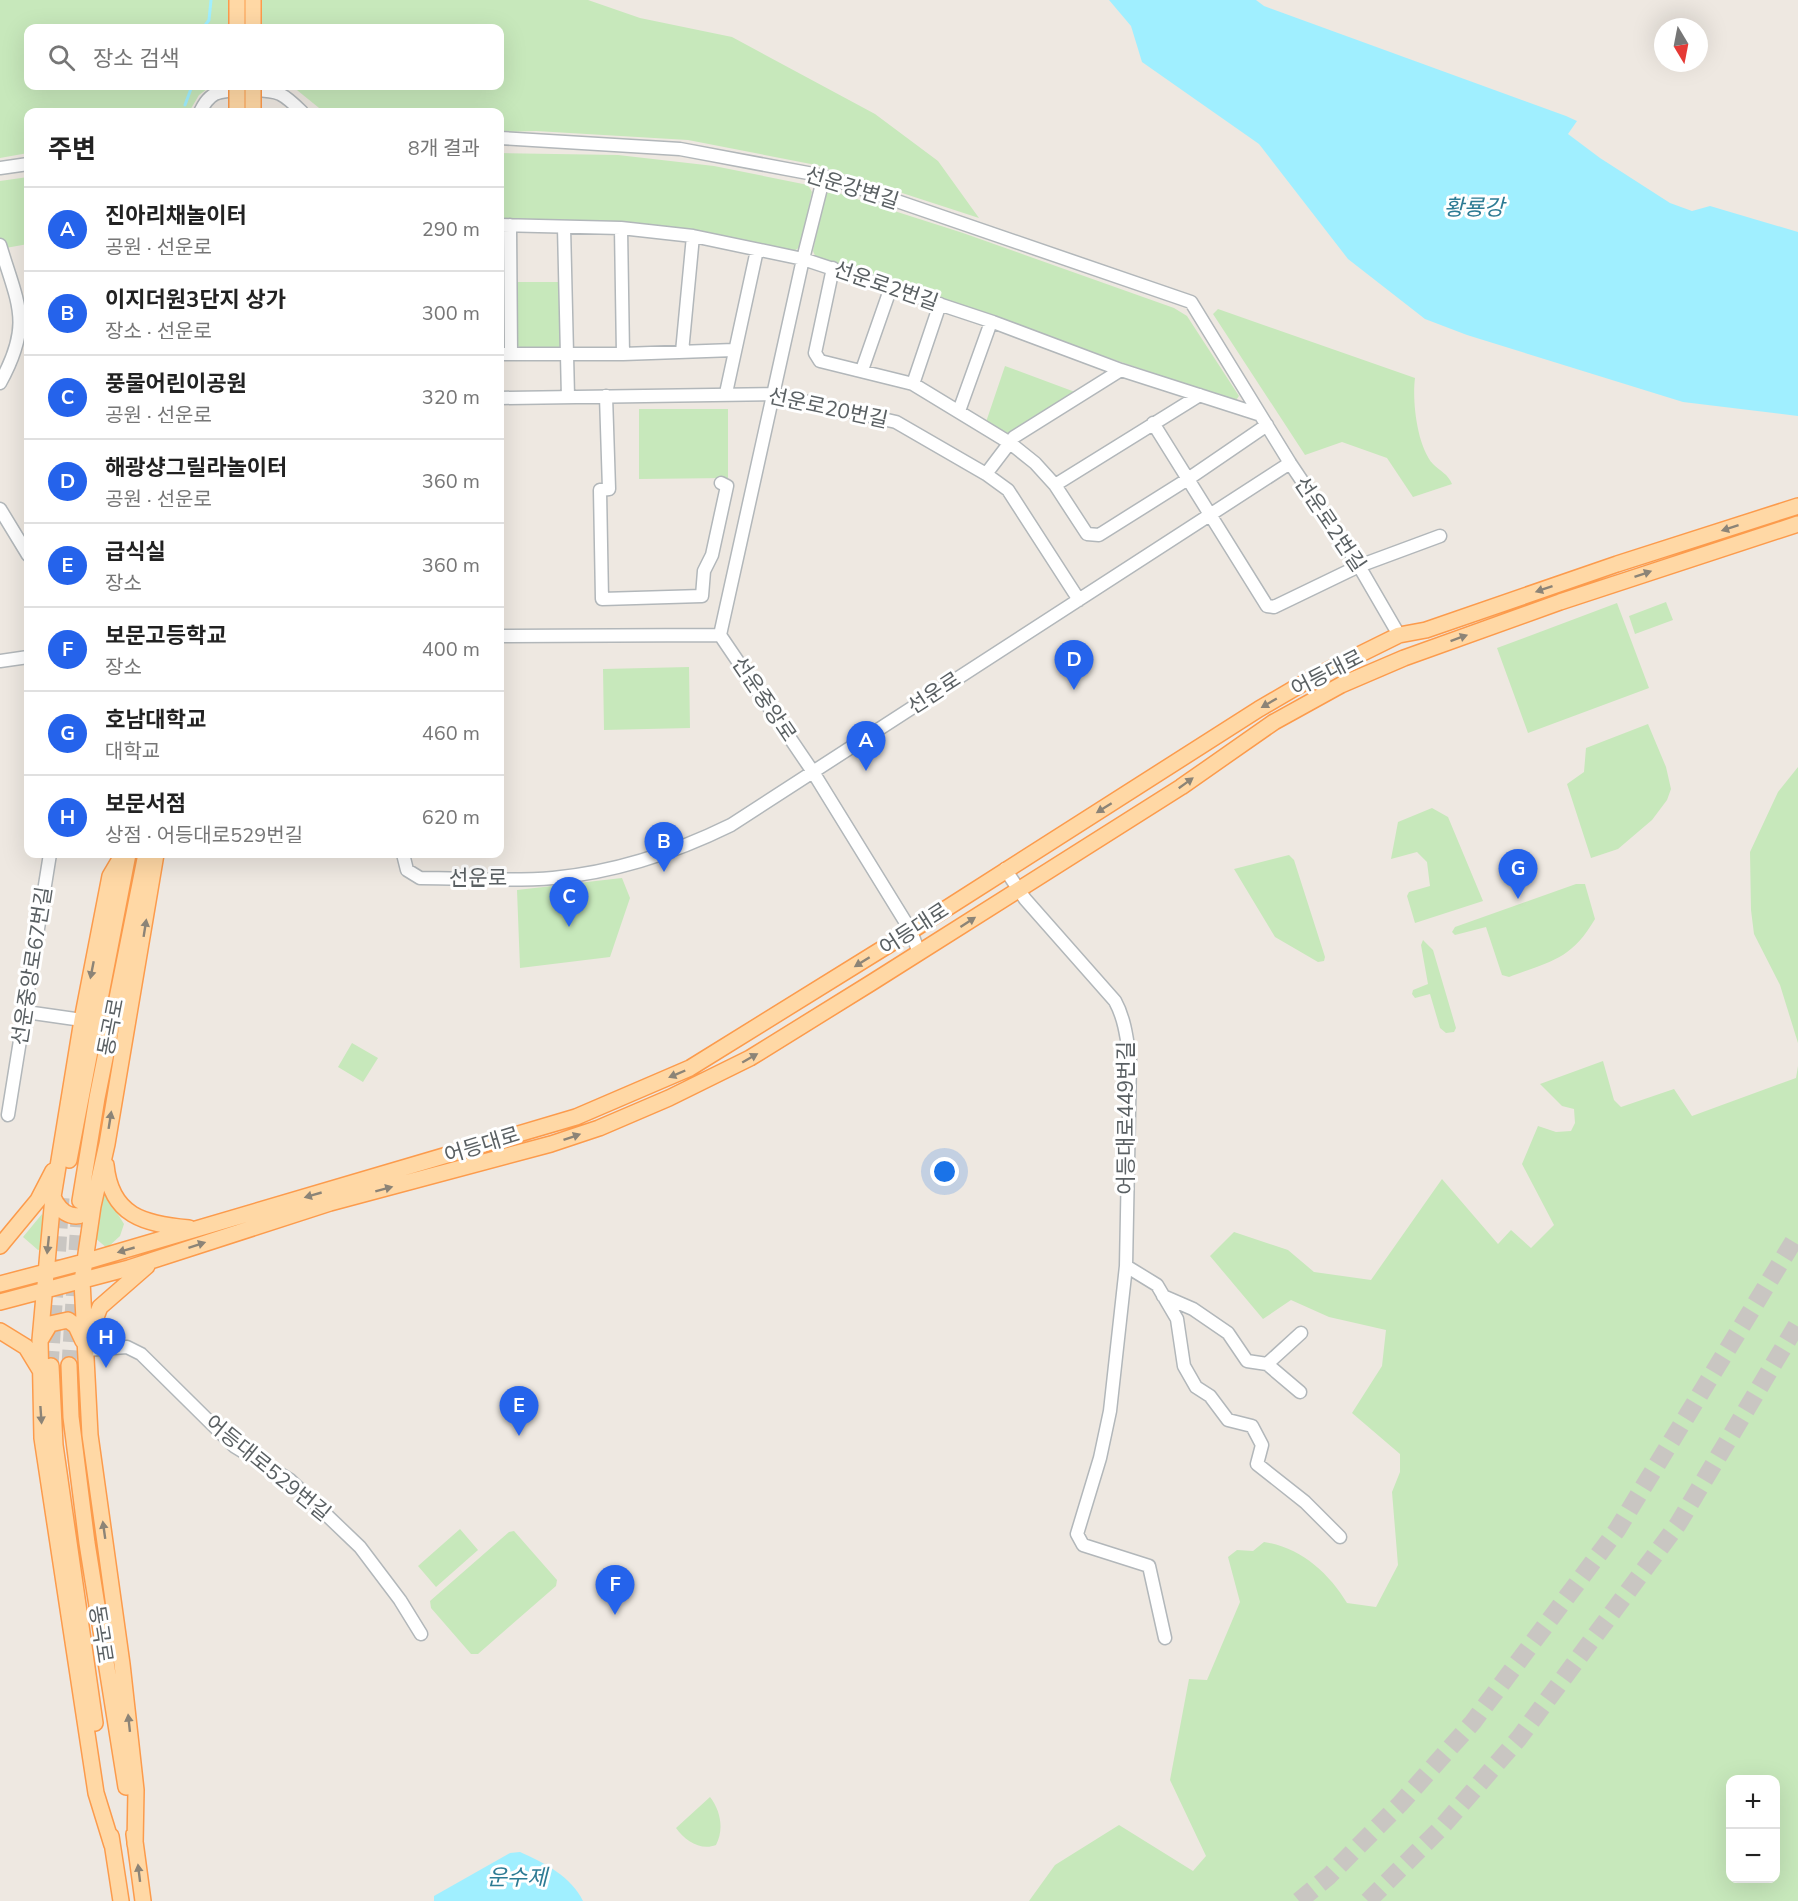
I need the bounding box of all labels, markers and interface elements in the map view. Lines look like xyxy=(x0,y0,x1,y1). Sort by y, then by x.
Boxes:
north arrow xyxy=(1654,18,1708,72)
search box xyxy=(24,24,504,90)
icon: search xyxy=(45,41,78,74)
text: 장소 검색 xyxy=(93,44,180,74)
text: 주변 xyxy=(48,132,96,167)
text: 8개 결과 xyxy=(408,135,480,162)
street label: 선운강변길 xyxy=(802,160,902,216)
water label: 황룡강 xyxy=(1444,193,1507,223)
text: 진아리채놀이터 xyxy=(105,201,247,231)
text: A xyxy=(60,216,75,243)
text: 290 m xyxy=(422,216,480,243)
text: 공원 · 선운로 xyxy=(105,234,212,261)
street label: 선운로2번길 xyxy=(830,255,942,317)
text: 이지더원3단지 상가 xyxy=(105,285,286,315)
text: B xyxy=(61,300,74,327)
text: 300 m xyxy=(422,300,480,327)
text: 장소 · 선운로 xyxy=(105,318,212,345)
text: 풍물어린이공원 xyxy=(105,369,247,399)
street label: 선운로20번길 xyxy=(766,382,890,434)
text: C xyxy=(61,384,74,411)
text: 320 m xyxy=(422,384,480,411)
text: 공원 · 선운로 xyxy=(105,402,212,429)
text: 해광샹그릴라놀이터 xyxy=(105,453,287,483)
text: D xyxy=(60,468,75,495)
text: 360 m xyxy=(422,468,480,495)
street label: 선운로2번길 xyxy=(1288,471,1372,577)
text: 공원 · 선운로 xyxy=(105,486,212,513)
one-way arrow xyxy=(1721,523,1739,533)
text: 급식실 xyxy=(105,537,166,567)
text: E xyxy=(62,552,73,579)
text: 360 m xyxy=(422,552,480,579)
one-way arrow xyxy=(1634,568,1652,578)
text: 장소 xyxy=(105,570,142,597)
one-way arrow xyxy=(1535,584,1553,594)
text: 보문고등학교 xyxy=(105,621,226,651)
one-way arrow xyxy=(1450,633,1468,643)
text: F xyxy=(62,636,73,663)
text: 400 m xyxy=(422,636,480,663)
pin: D xyxy=(1054,640,1094,690)
street label: 어등대로 xyxy=(1286,643,1368,703)
street label: 선운중앙로 xyxy=(725,651,803,747)
text: 장소 xyxy=(105,654,142,681)
street label: 선운로 xyxy=(902,665,966,721)
one-way arrow xyxy=(1261,698,1277,709)
text: 호남대학교 xyxy=(105,705,206,735)
text: G xyxy=(60,720,75,747)
text: 460 m xyxy=(422,720,480,747)
pin: A xyxy=(846,722,886,771)
text: 대학교 xyxy=(105,738,160,765)
one-way arrow xyxy=(1177,777,1193,789)
text: 보문서점 xyxy=(105,789,186,819)
one-way arrow xyxy=(1096,802,1112,813)
text: H xyxy=(60,804,75,831)
text: 620 m xyxy=(422,804,480,831)
text: 상점 · 어등대로529번길 xyxy=(105,822,303,849)
pin: B xyxy=(644,822,684,872)
pin: G xyxy=(1498,850,1538,899)
street label: 선운로 xyxy=(449,864,507,892)
pin: C xyxy=(550,878,588,927)
street label: 선운중앙로67번길 xyxy=(6,885,58,1047)
street label: 어등대로 xyxy=(874,896,954,962)
one-way arrow xyxy=(960,916,976,927)
one-way arrow xyxy=(140,918,149,937)
one-way arrow xyxy=(854,956,870,967)
one-way arrow xyxy=(87,961,96,980)
street label: 동곡로 xyxy=(92,996,130,1058)
street label: 어등대로449번길 xyxy=(1112,1041,1140,1195)
one-way arrow xyxy=(742,1052,758,1063)
one-way arrow xyxy=(668,1070,686,1079)
one-way arrow xyxy=(106,1110,115,1129)
street label: 어등대로 xyxy=(441,1120,523,1170)
one-way arrow xyxy=(563,1132,581,1141)
your location xyxy=(930,1157,959,1186)
one-way arrow xyxy=(375,1184,393,1193)
one-way arrow xyxy=(304,1191,322,1200)
one-way arrow xyxy=(43,1236,53,1255)
one-way arrow xyxy=(188,1240,206,1249)
one-way arrow xyxy=(117,1246,135,1255)
pin: H xyxy=(86,1318,126,1368)
pin: E xyxy=(500,1386,538,1436)
one-way arrow xyxy=(36,1406,46,1425)
street label: 어등대로529번길 xyxy=(199,1409,337,1527)
one-way arrow xyxy=(99,1520,108,1539)
pin: F xyxy=(596,1566,634,1615)
street label: 동곡로 xyxy=(83,1603,119,1665)
one-way arrow xyxy=(124,1714,133,1733)
map controls xyxy=(1726,1775,1780,1883)
button: + xyxy=(1726,1775,1780,1829)
button: − xyxy=(1726,1829,1780,1883)
one-way arrow xyxy=(134,1863,144,1882)
water label: 운수제 xyxy=(487,1863,550,1893)

